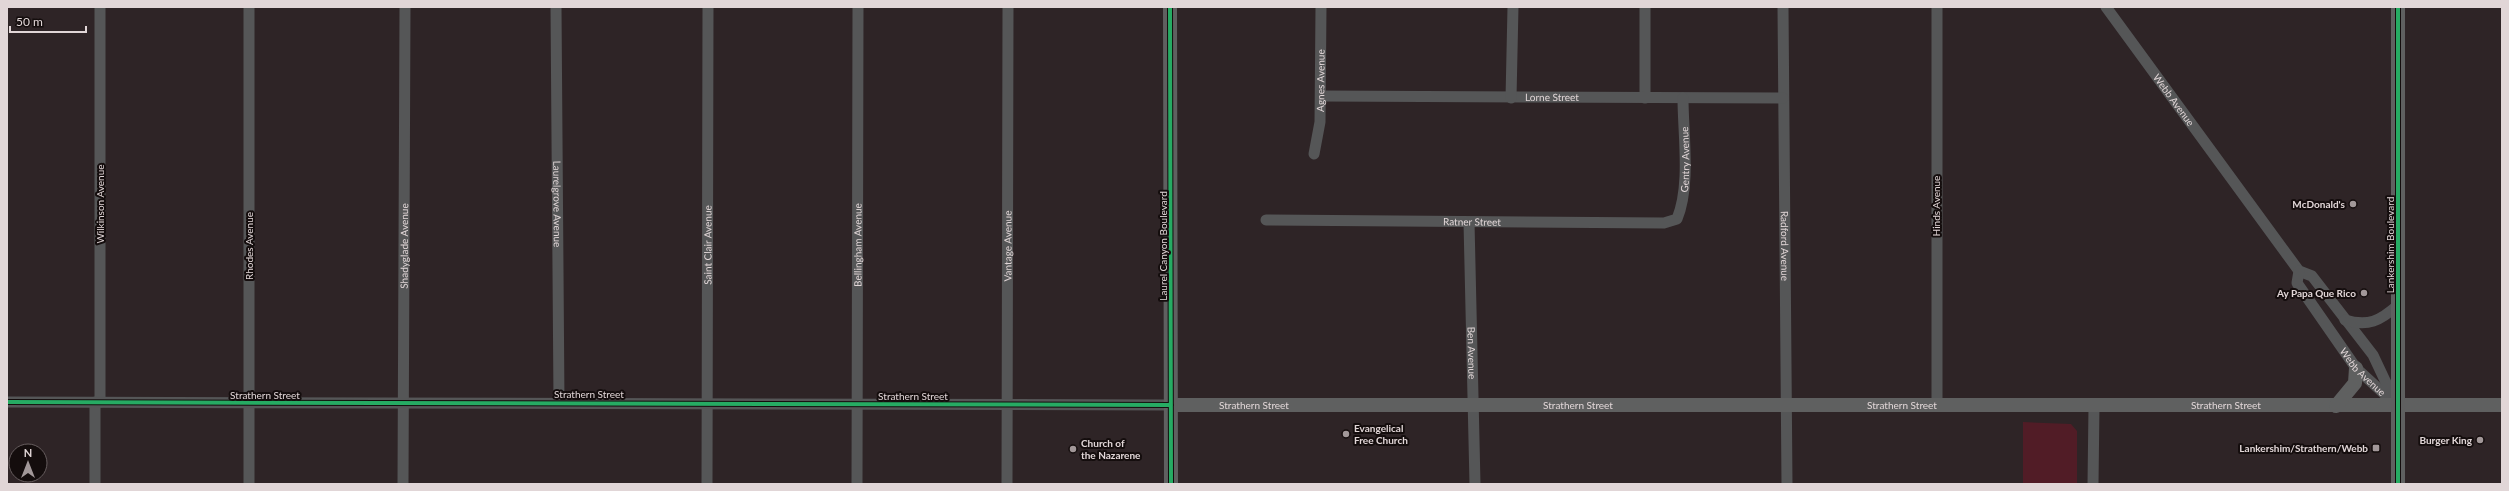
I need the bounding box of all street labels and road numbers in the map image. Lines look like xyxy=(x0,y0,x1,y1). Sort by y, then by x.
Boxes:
street label: Agnes Avenue xyxy=(1314,49,1327,112)
street label: Webb Avenue xyxy=(2151,71,2197,128)
street label: Lorne Street xyxy=(1525,91,1579,103)
street label: Gentry Avenue xyxy=(1678,126,1691,193)
street label: Laurelgrove Avenue xyxy=(551,161,564,247)
street label: Wilkinson Avenue xyxy=(94,164,106,244)
street label: Hinds Avenue xyxy=(1930,176,1942,236)
street label: Laurel Canyon Boulevard xyxy=(1157,191,1169,301)
street label: Lankershim Boulevard xyxy=(2384,197,2396,293)
street label: Shadyglade Avenue xyxy=(398,203,410,289)
street label: Bellingham Avenue xyxy=(851,203,864,287)
street label: Saint Clair Avenue xyxy=(701,205,714,285)
street label: Vantage Avenue xyxy=(1001,211,1014,281)
street label: Radford Avenue xyxy=(1779,211,1791,281)
street label: Rhodes Avenue xyxy=(243,212,255,280)
street label: Ratner Street xyxy=(1443,215,1501,228)
street label: Ben Avenue xyxy=(1465,327,1479,379)
street label: Webb Avenue xyxy=(2338,345,2388,398)
street label: Strathern Street xyxy=(554,388,624,400)
street label: Strathern Street xyxy=(230,389,300,401)
street label: Strathern Street xyxy=(878,390,948,402)
street label: Strathern Street xyxy=(1219,399,1289,411)
street label: Strathern Street xyxy=(1543,399,1613,411)
street label: Strathern Street xyxy=(1867,399,1937,411)
street label: Strathern Street xyxy=(2191,399,2261,411)

